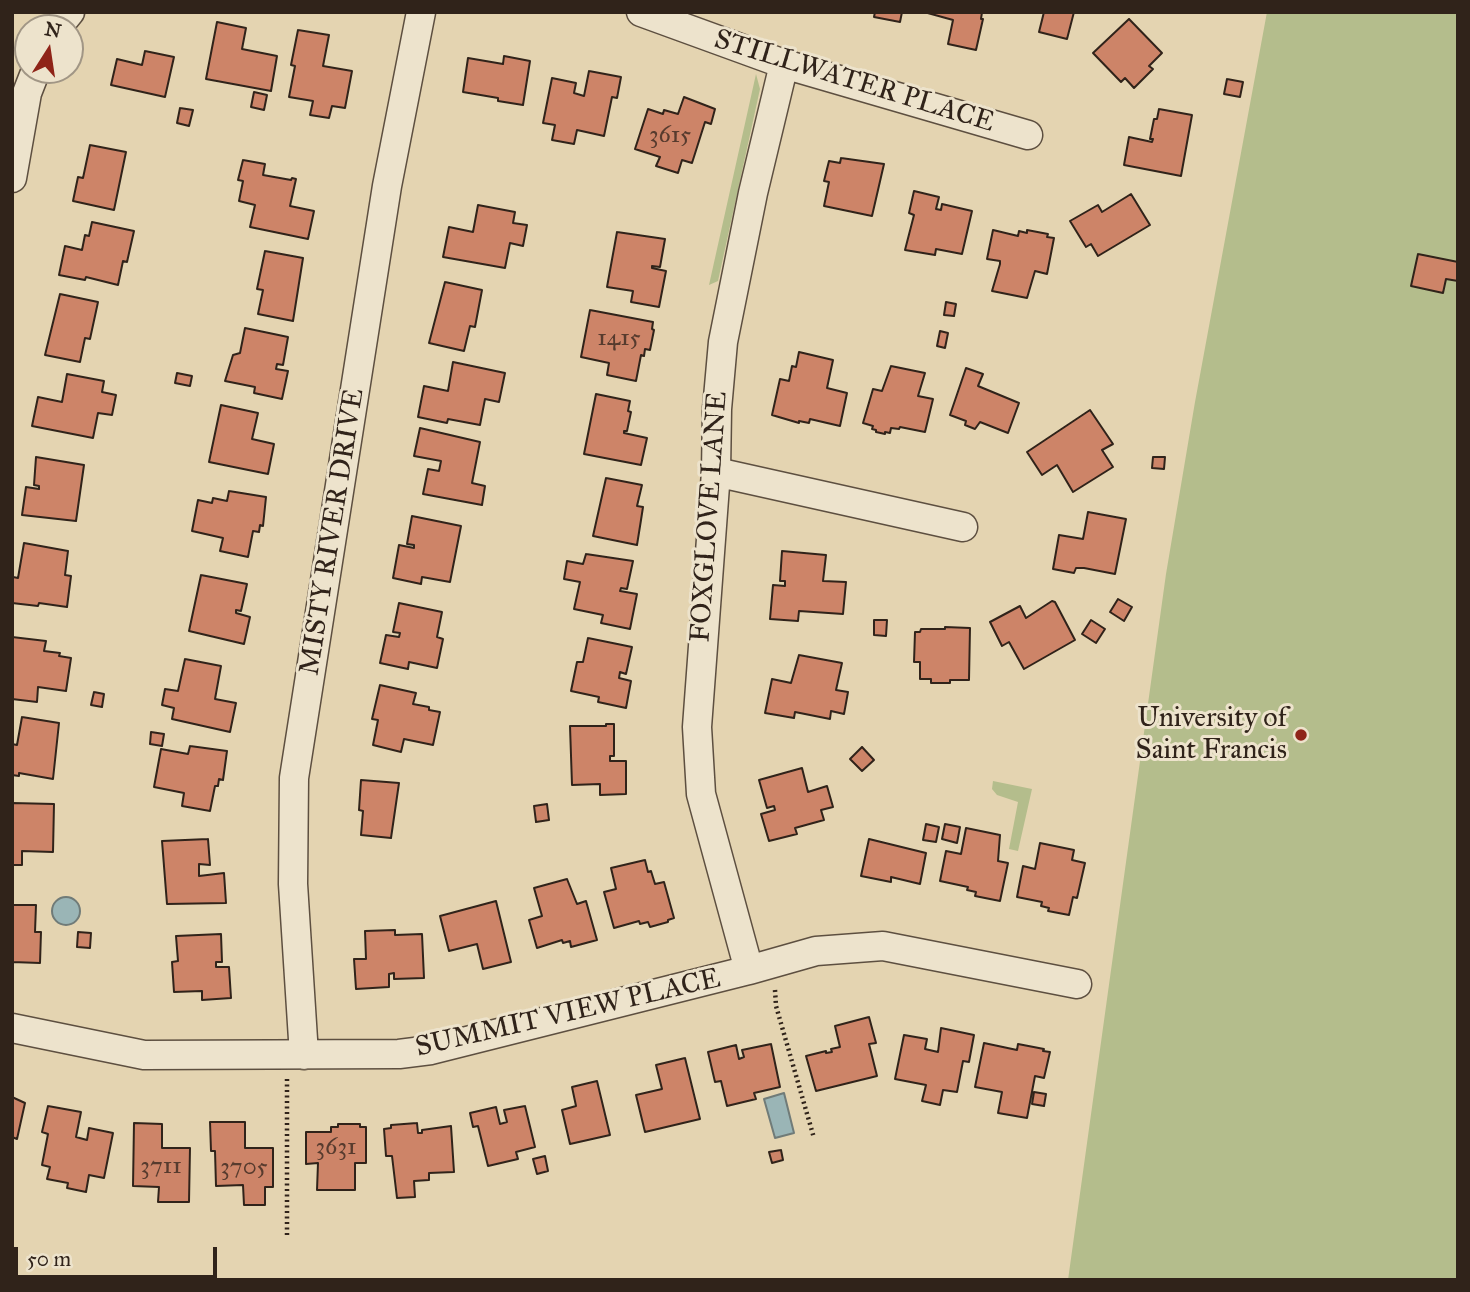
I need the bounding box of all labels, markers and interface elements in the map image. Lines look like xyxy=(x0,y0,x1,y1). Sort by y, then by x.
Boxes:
north arrow xyxy=(14,14,84,84)
text: N xyxy=(43,17,63,43)
street label: STILLWATER PLACE xyxy=(710,23,998,141)
house number: 3615 xyxy=(649,122,691,150)
house number: 1415 xyxy=(597,325,641,353)
street label: MISTY RIVER DRIVE xyxy=(294,386,372,678)
street label: FOXGLOVE LANE xyxy=(684,390,736,644)
place label: University of Saint Francis xyxy=(1136,702,1287,768)
marker: University of Saint Francis xyxy=(1293,727,1309,743)
street label: SUMMIT VIEW PLACE xyxy=(412,963,724,1065)
house number: 3631 xyxy=(316,1134,356,1162)
house number: 3711 xyxy=(140,1153,182,1181)
house number: 3705 xyxy=(220,1154,268,1182)
scale bar xyxy=(18,1232,220,1276)
text: 50 m xyxy=(27,1246,71,1272)

